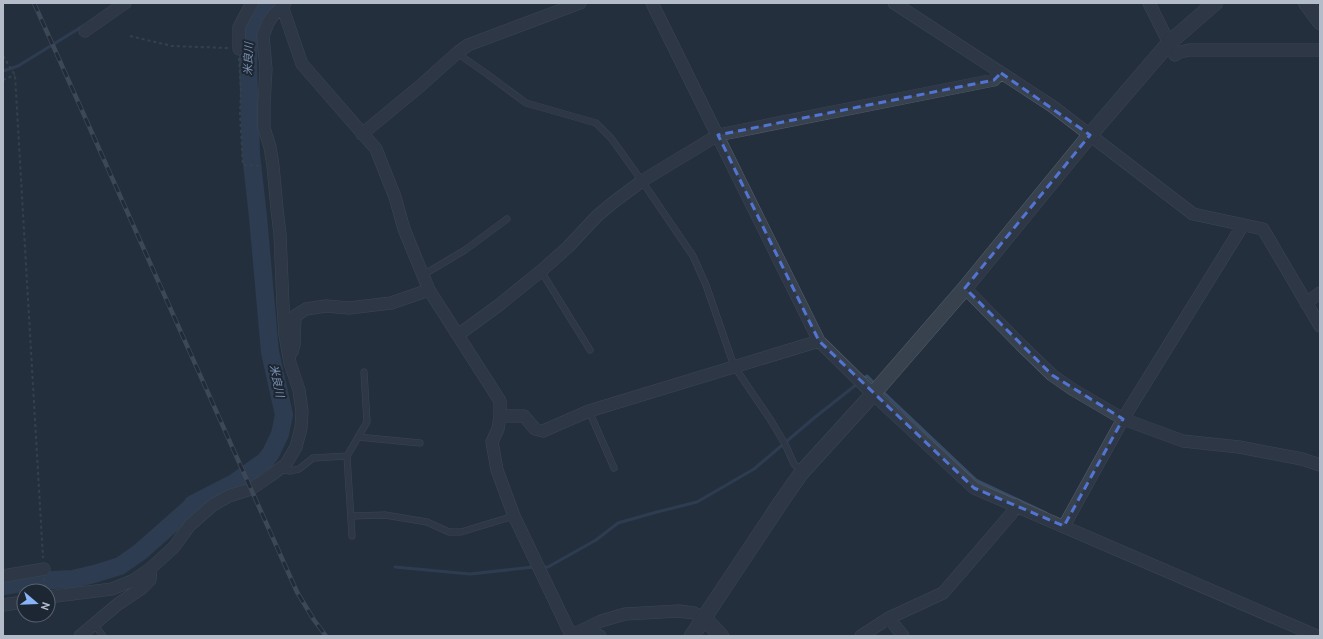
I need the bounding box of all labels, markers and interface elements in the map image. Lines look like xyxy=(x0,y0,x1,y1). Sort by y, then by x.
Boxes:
water label: 米良川 xyxy=(241,41,257,76)
water label: 米良川 xyxy=(266,363,286,400)
north arrow xyxy=(16,583,56,623)
text: N xyxy=(37,600,52,612)

